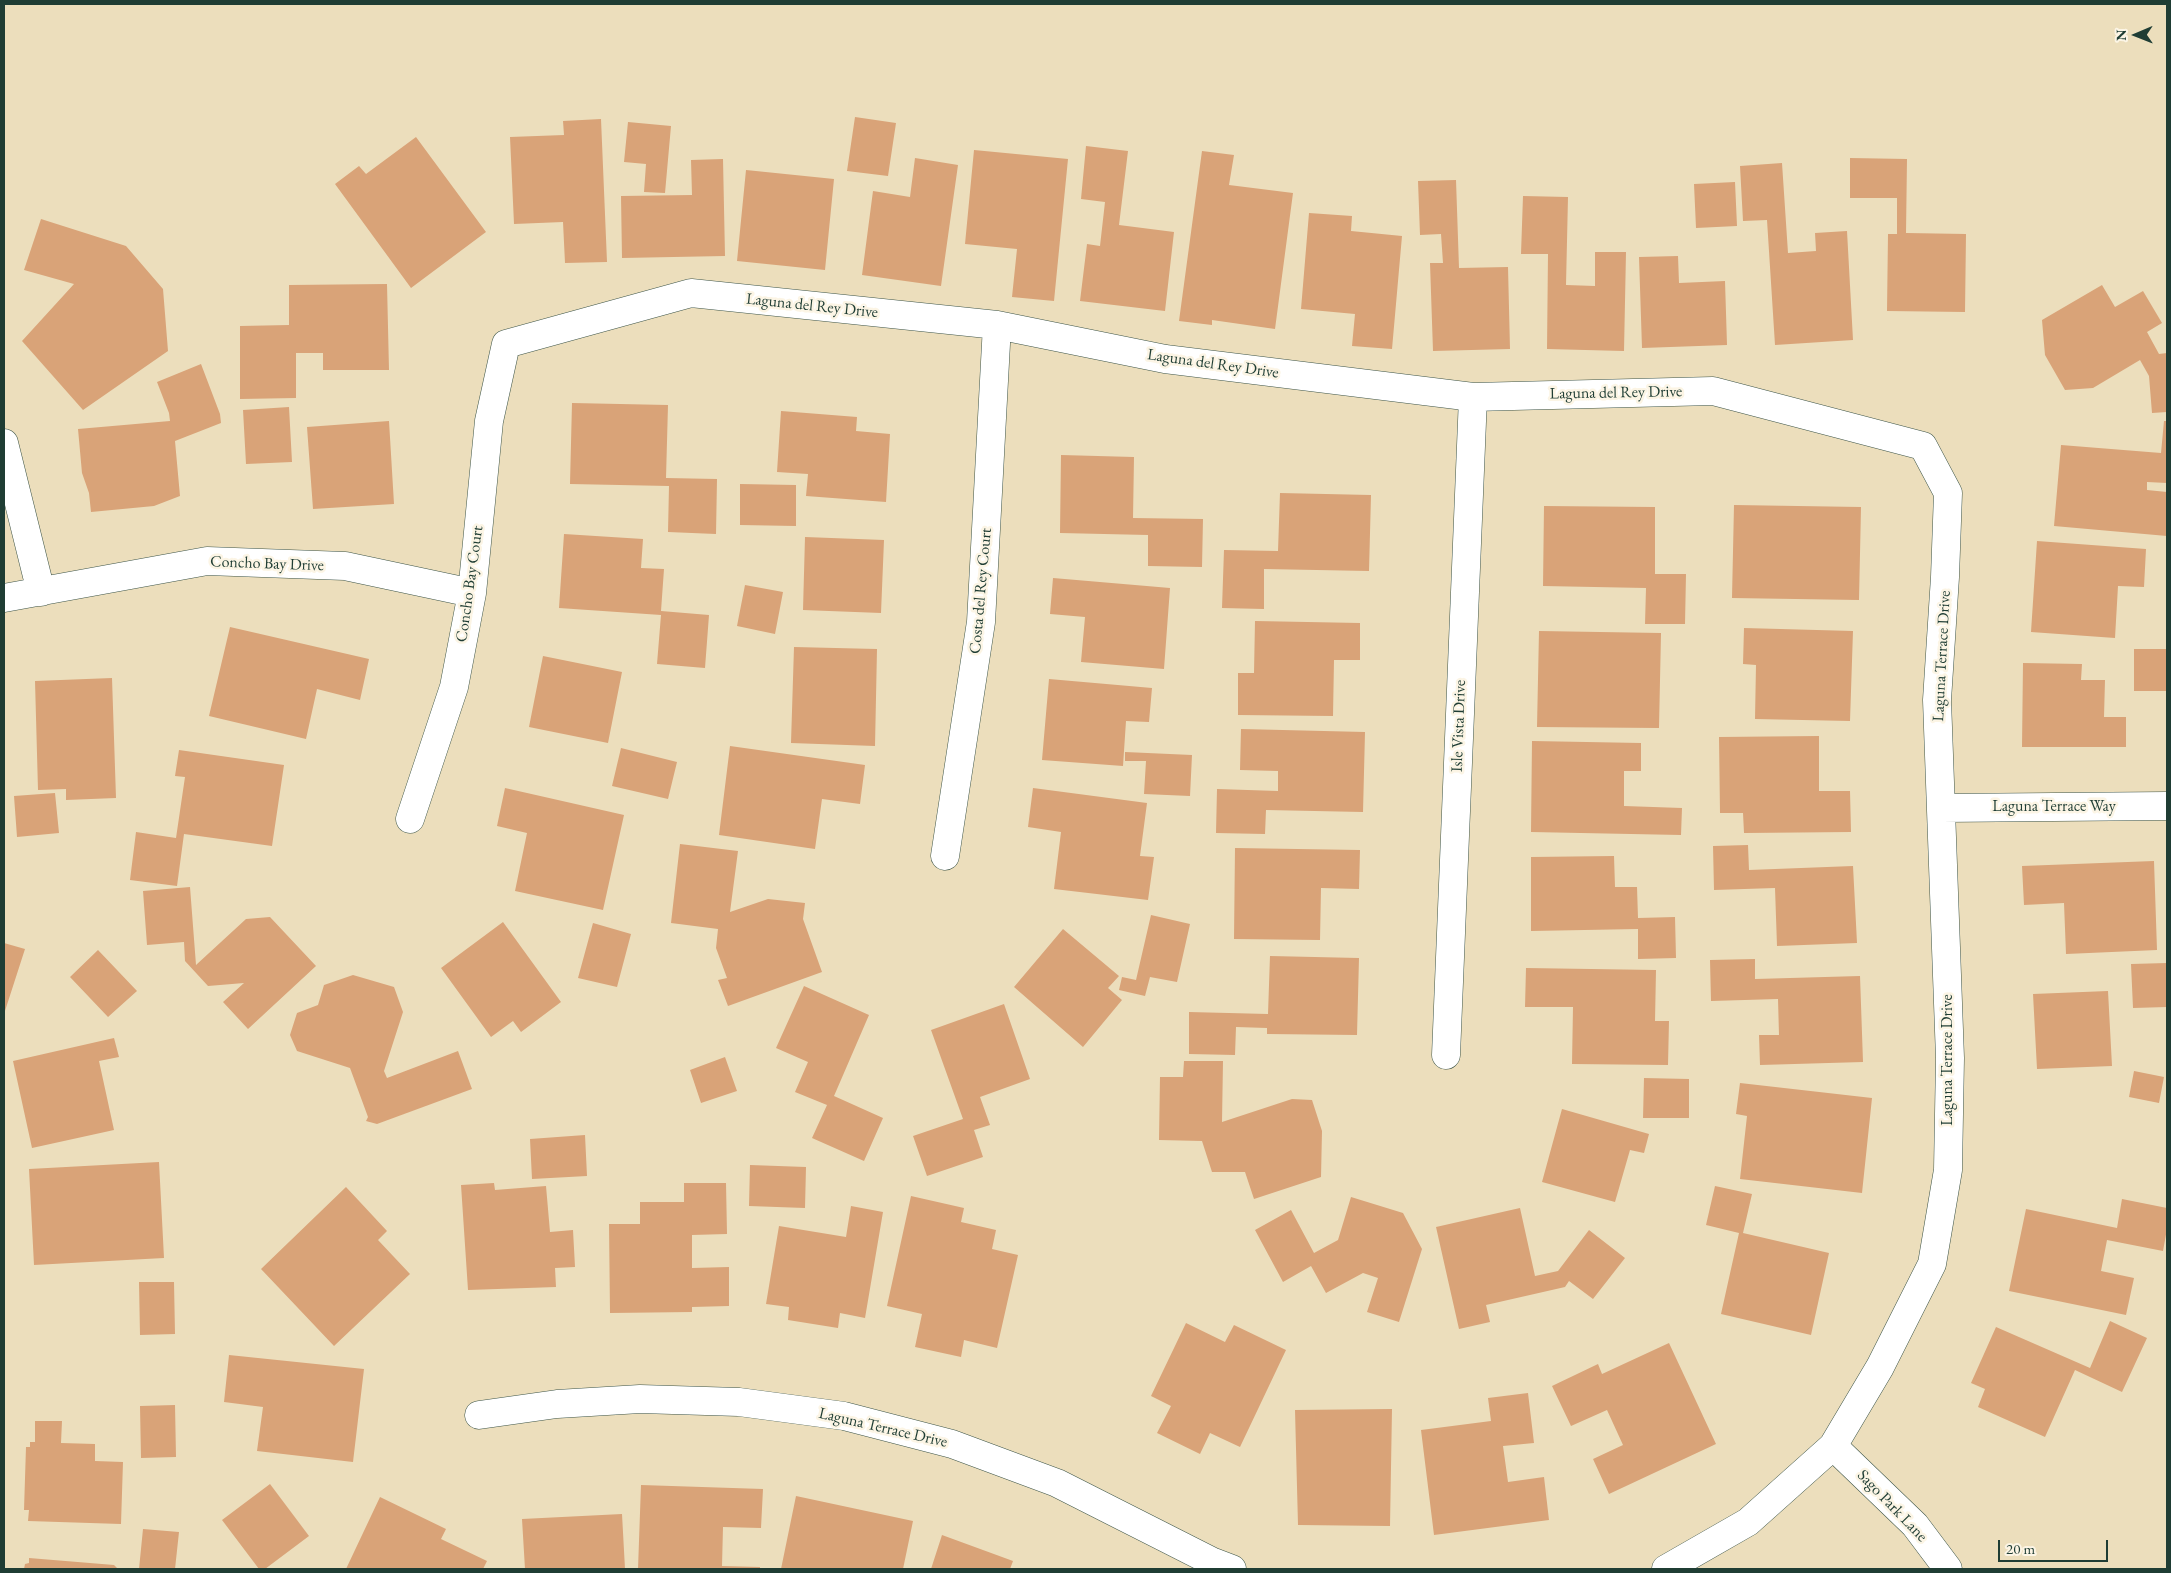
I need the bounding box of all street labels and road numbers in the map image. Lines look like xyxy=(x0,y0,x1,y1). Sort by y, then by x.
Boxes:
street label: Laguna del Rey Drive xyxy=(745,290,879,322)
street label: Laguna del Rey Drive xyxy=(1146,345,1280,383)
street label: Laguna del Rey Drive xyxy=(1550,382,1682,404)
street label: Concho Bay Court xyxy=(452,524,488,644)
street label: Costa del Rey Court xyxy=(966,527,996,655)
street label: Concho Bay Drive xyxy=(210,552,324,576)
street label: Laguna Terrace Drive xyxy=(1929,590,1955,722)
street label: Isle Vista Drive xyxy=(1448,680,1470,772)
street label: Laguna Terrace Way xyxy=(1992,797,2116,817)
street label: Laguna Terrace Drive xyxy=(1938,994,1958,1126)
street label: Laguna Terrace Drive xyxy=(817,1404,949,1452)
street label: Sago Park Lane xyxy=(1853,1466,1931,1546)

